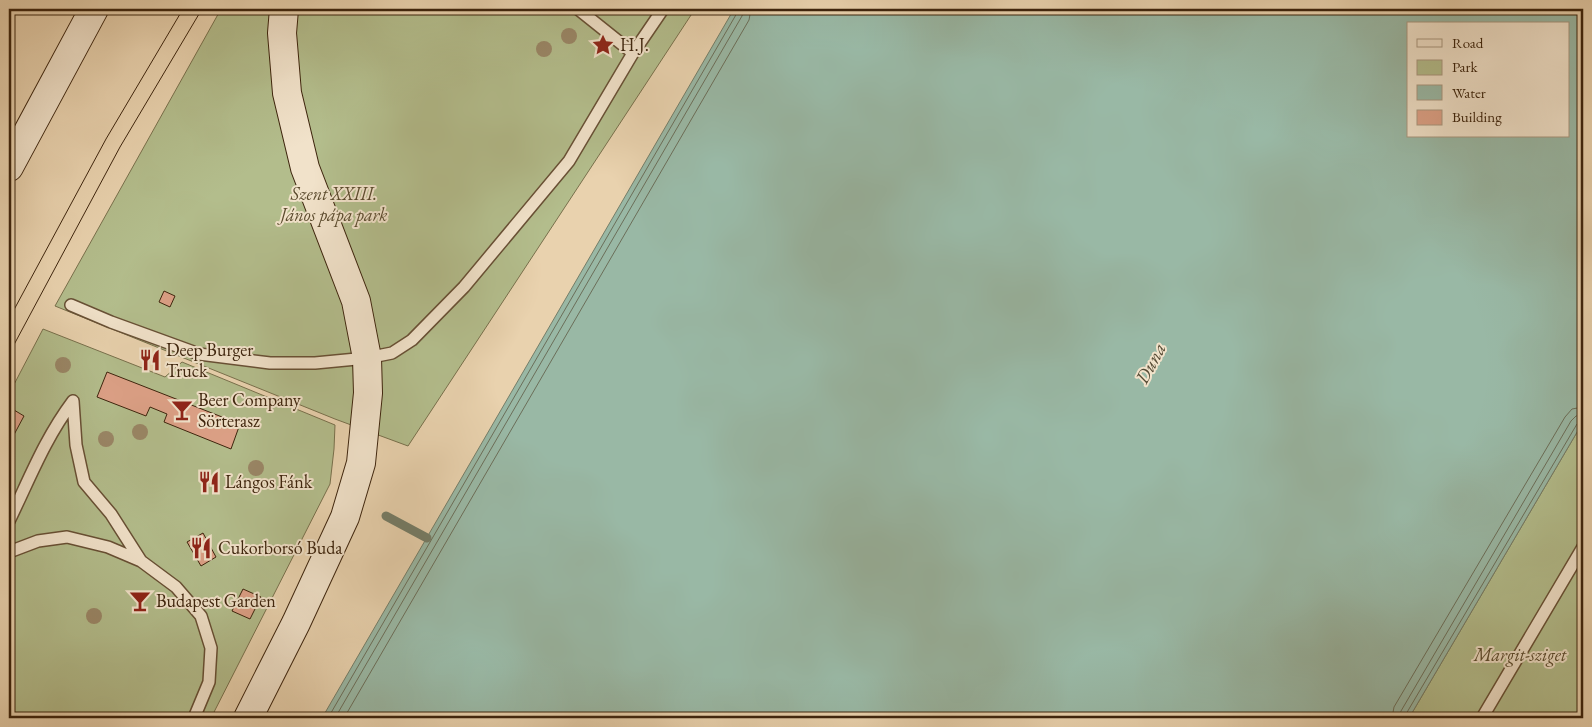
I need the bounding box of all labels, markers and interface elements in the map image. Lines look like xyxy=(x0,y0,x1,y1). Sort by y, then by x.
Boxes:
legend xyxy=(1407,22,1570,138)
place icon: H.J. xyxy=(590,32,616,58)
place label: H.J. xyxy=(620,33,649,56)
text: Road xyxy=(1452,33,1484,52)
text: Park xyxy=(1452,57,1479,76)
text: Water xyxy=(1452,83,1486,102)
text: Building xyxy=(1452,107,1502,126)
park label: Szent XXIII. János pápa park xyxy=(277,182,387,227)
place label: Deep Burger Truck xyxy=(166,338,253,382)
water label: Duna xyxy=(1129,338,1172,389)
restaurant icon: Deep Burger Truck xyxy=(137,347,163,373)
place label: Beer Company Sörterasz xyxy=(198,388,301,432)
bar icon: Beer Company Sörterasz xyxy=(169,397,195,423)
restaurant icon: Lángos Fánk xyxy=(196,469,222,495)
place label: Lángos Fánk xyxy=(225,470,313,493)
restaurant icon: Cukorborsó Buda xyxy=(188,535,214,561)
place label: Cukorborsó Buda xyxy=(218,536,343,559)
bar icon: Budapest Garden xyxy=(127,588,153,614)
place label: Budapest Garden xyxy=(156,589,276,612)
park label: Margit-sziget xyxy=(1473,643,1567,667)

